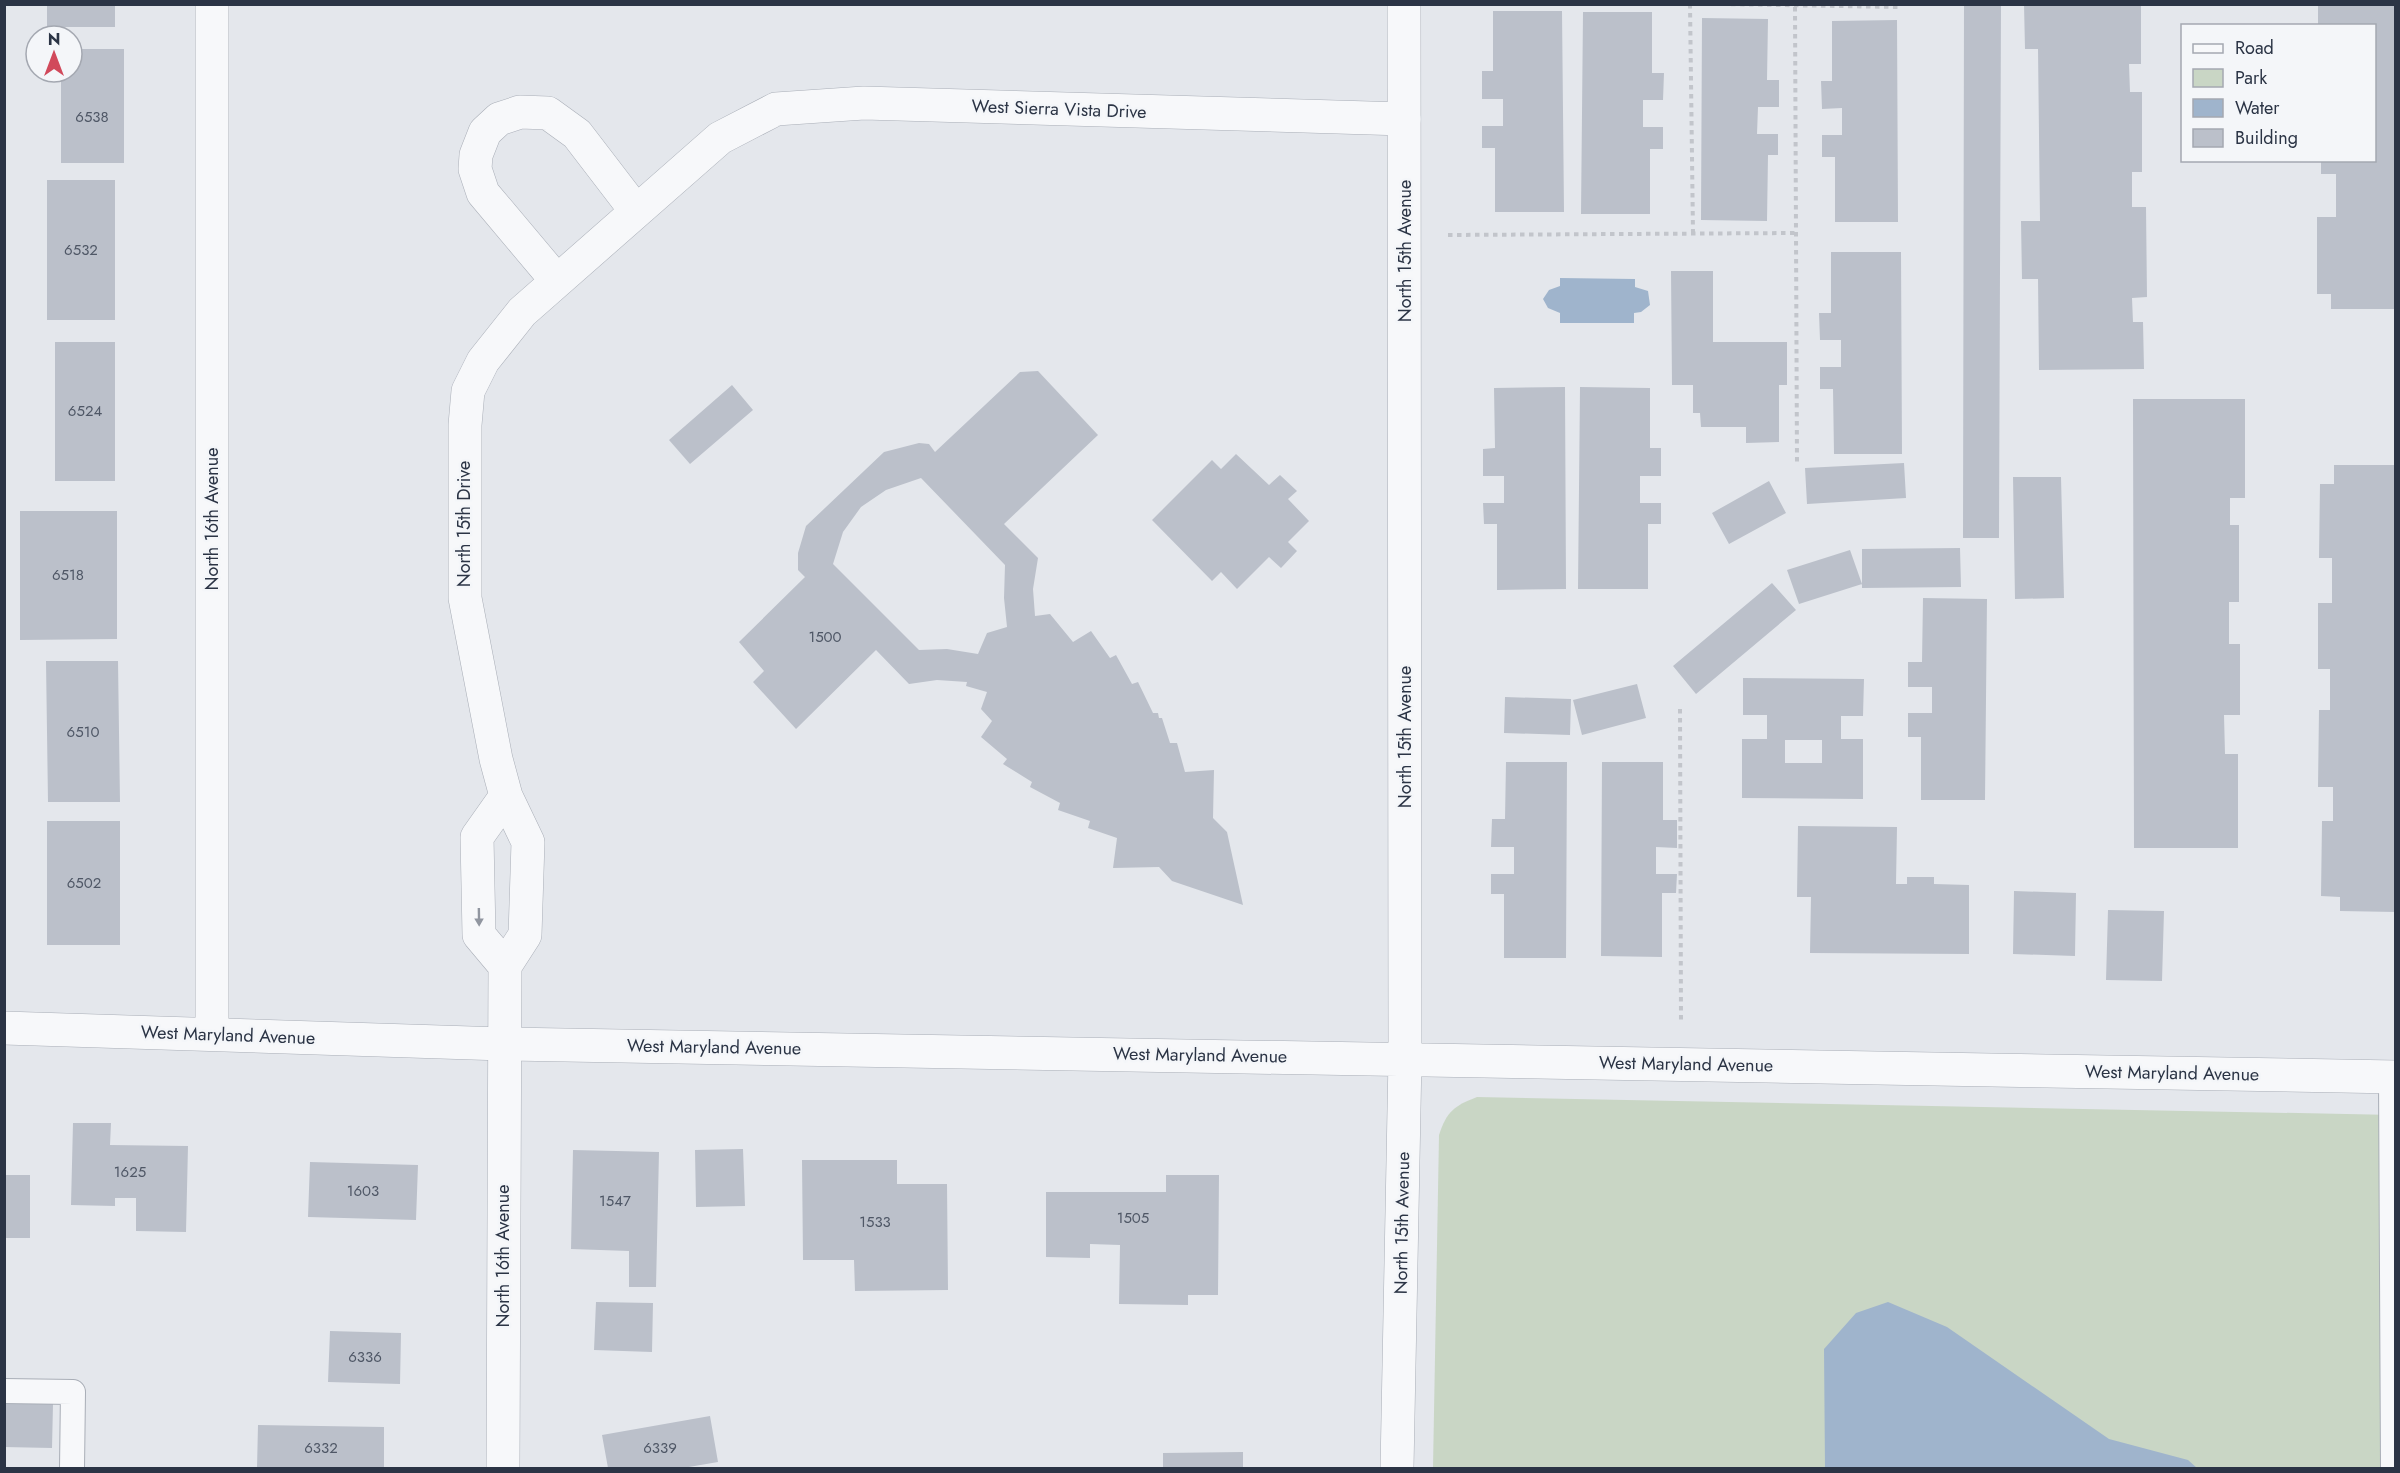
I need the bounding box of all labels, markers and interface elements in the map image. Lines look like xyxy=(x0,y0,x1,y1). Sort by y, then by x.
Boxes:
north arrow xyxy=(24,24,84,84)
legend xyxy=(2181,24,2376,162)
text: N xyxy=(48,28,60,51)
text: Road xyxy=(2235,35,2274,61)
text: Park xyxy=(2235,65,2267,91)
street label: West Sierra Vista Drive xyxy=(971,93,1147,125)
text: Water xyxy=(2235,95,2280,121)
house number: 6538 xyxy=(75,106,109,128)
text: Building xyxy=(2235,125,2298,151)
street label: North 15th Avenue xyxy=(1392,180,1418,322)
house number: 6532 xyxy=(64,239,98,261)
house number: 6524 xyxy=(68,400,102,422)
street label: North 16th Avenue xyxy=(199,448,225,590)
street label: North 15th Drive xyxy=(451,461,477,587)
house number: 6518 xyxy=(52,564,84,586)
house number: 1500 xyxy=(808,626,842,648)
street label: North 15th Avenue xyxy=(1392,666,1418,808)
house number: 6510 xyxy=(67,721,99,743)
house number: 6502 xyxy=(67,872,101,894)
one-way arrow xyxy=(474,907,484,926)
street label: West Maryland Avenue xyxy=(140,1019,316,1051)
street label: West Maryland Avenue xyxy=(627,1032,801,1062)
street label: West Maryland Avenue xyxy=(1113,1040,1287,1070)
street label: West Maryland Avenue xyxy=(1599,1049,1773,1079)
street label: West Maryland Avenue xyxy=(2085,1058,2259,1088)
street label: North 15th Avenue xyxy=(1388,1151,1416,1295)
house number: 1625 xyxy=(114,1161,146,1183)
house number: 1603 xyxy=(347,1180,379,1202)
street label: North 16th Avenue xyxy=(490,1185,516,1327)
house number: 1547 xyxy=(599,1190,631,1212)
house number: 1505 xyxy=(1117,1207,1149,1229)
house number: 1533 xyxy=(859,1211,891,1233)
house number: 6336 xyxy=(348,1346,382,1368)
house number: 6332 xyxy=(304,1437,338,1459)
house number: 6339 xyxy=(643,1437,677,1459)

